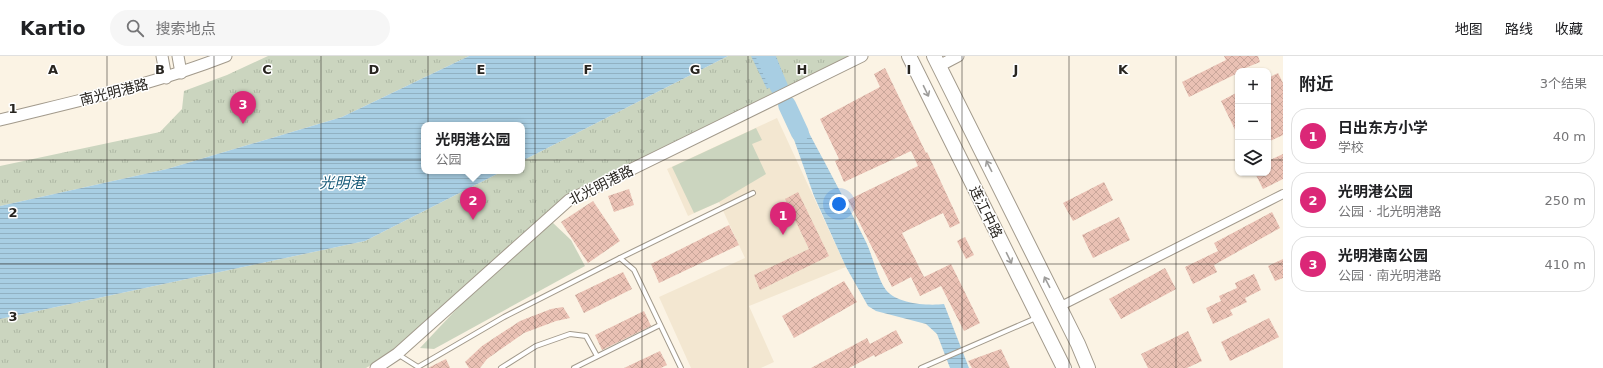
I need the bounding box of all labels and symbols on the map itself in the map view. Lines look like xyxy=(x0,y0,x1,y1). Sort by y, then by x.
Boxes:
text: A xyxy=(48,62,58,77)
text: B xyxy=(155,62,165,77)
text: C xyxy=(262,62,272,77)
text: D xyxy=(369,62,380,77)
text: E xyxy=(477,62,485,77)
text: F xyxy=(584,62,592,77)
text: G xyxy=(690,62,700,77)
text: H xyxy=(797,62,807,77)
text: I xyxy=(907,62,911,77)
text: J xyxy=(1013,62,1018,77)
text: K xyxy=(1118,62,1129,77)
street label: 南光明港路 xyxy=(78,76,150,108)
one-way arrow xyxy=(923,85,931,97)
pin: 3 xyxy=(230,91,256,124)
text: 1 xyxy=(8,101,18,116)
one-way arrow xyxy=(985,160,992,172)
street label: 北光明港路 xyxy=(566,162,636,208)
water label: 光明港 xyxy=(319,174,366,192)
street label: 连江中路 xyxy=(967,183,1005,241)
pin: 2 xyxy=(460,187,486,220)
your location xyxy=(829,194,849,214)
pin: 1 xyxy=(770,202,796,235)
text: 2 xyxy=(8,205,18,220)
one-way arrow xyxy=(1006,251,1013,263)
one-way arrow xyxy=(1043,277,1050,289)
text: 3 xyxy=(8,309,18,324)

